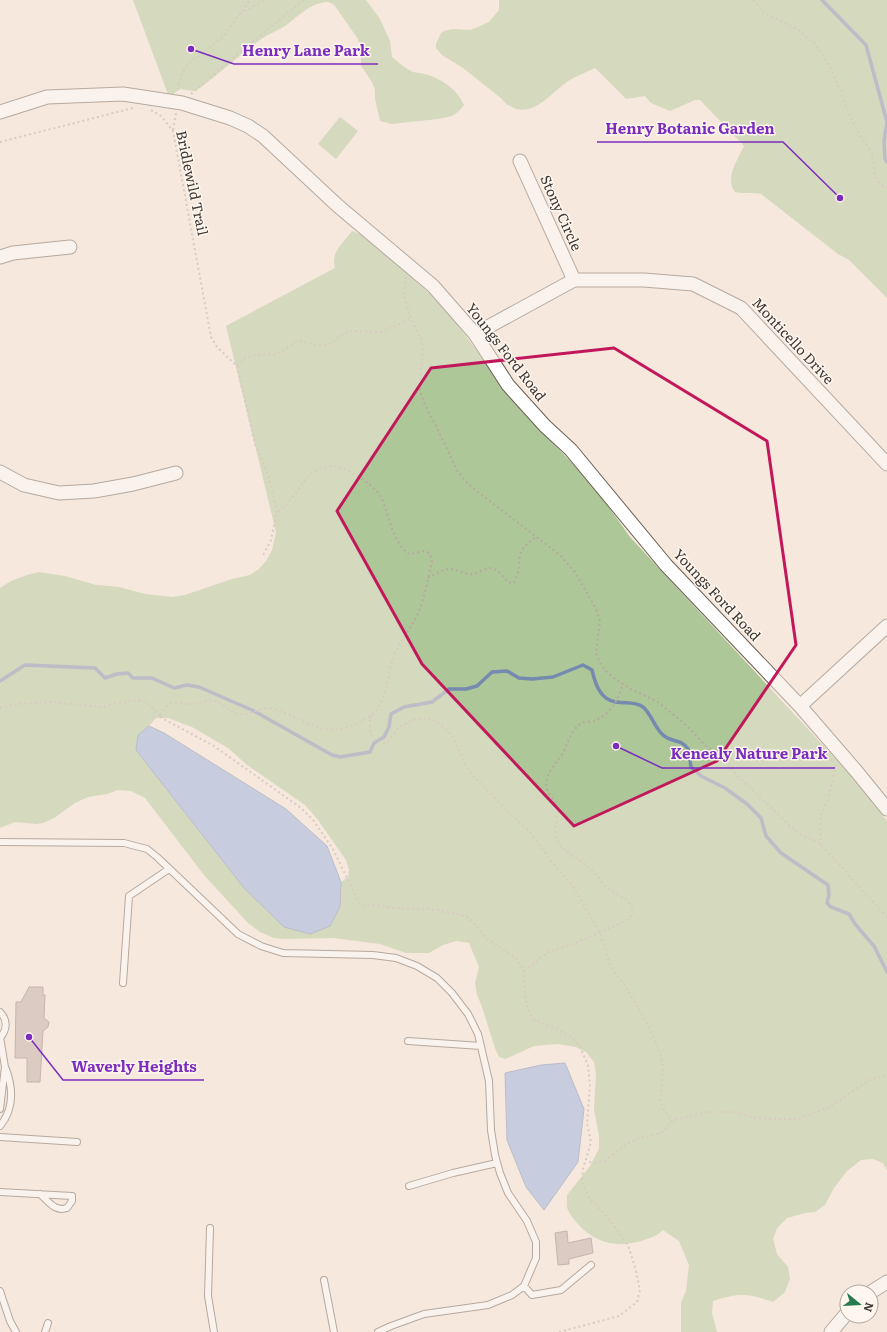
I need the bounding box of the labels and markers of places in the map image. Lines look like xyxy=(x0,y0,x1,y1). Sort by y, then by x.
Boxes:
callout: Henry Lane Park xyxy=(234,37,378,64)
callout: Henry Botanic Garden xyxy=(597,115,783,142)
callout: Kenealy Nature Park xyxy=(662,741,835,768)
callout: Waverly Heights xyxy=(63,1053,204,1080)

